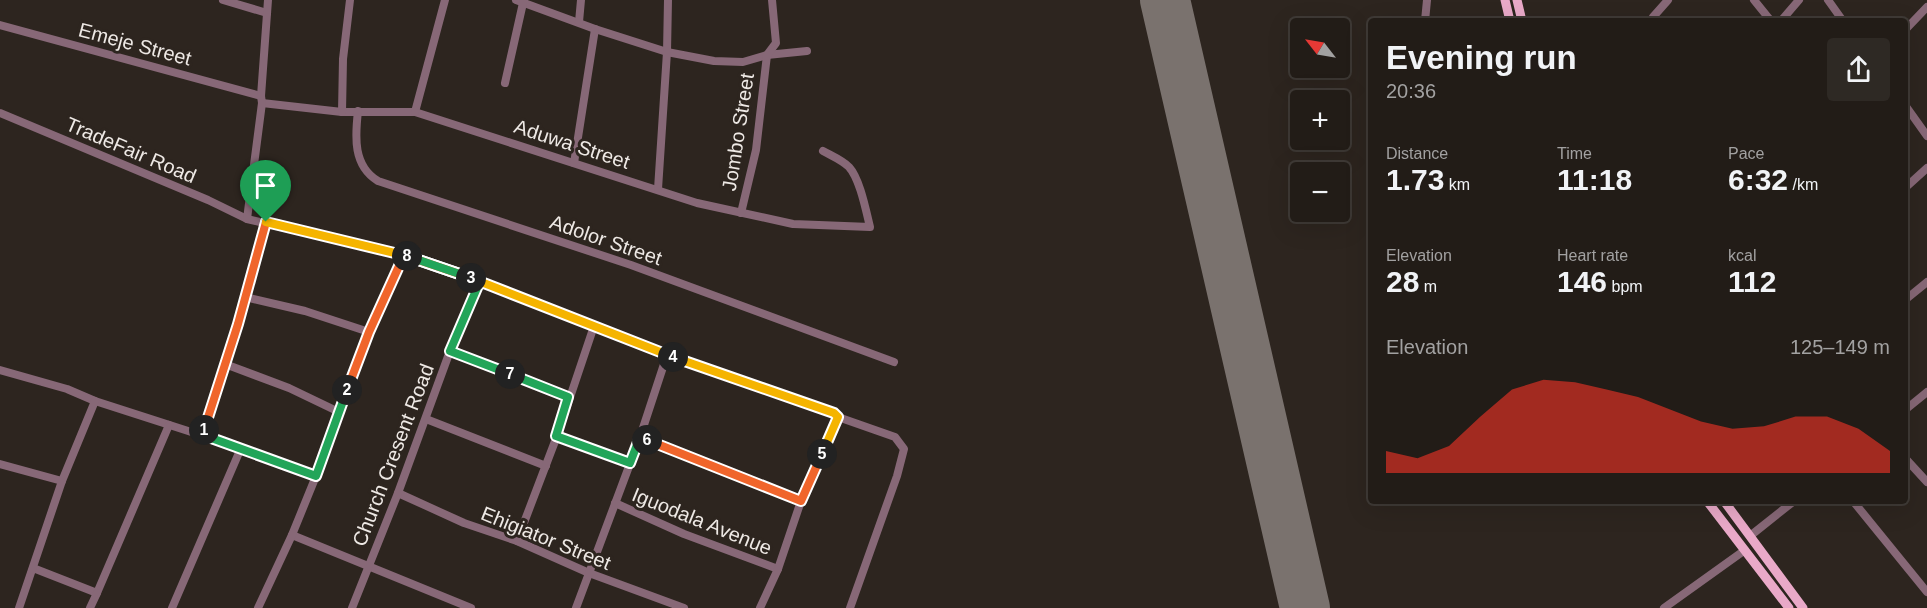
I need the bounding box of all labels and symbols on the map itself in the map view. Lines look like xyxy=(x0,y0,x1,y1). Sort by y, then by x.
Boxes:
street label: Emeje Street xyxy=(76,18,194,70)
north arrow xyxy=(1290,18,1350,78)
street label: Jombo Street xyxy=(718,71,758,192)
street label: TradeFair Road xyxy=(63,113,199,187)
street label: Aduwa Street xyxy=(512,115,633,173)
pin xyxy=(240,160,291,222)
street label: Adolor Street xyxy=(547,211,665,270)
pin: 8 xyxy=(392,241,422,271)
pin: 3 xyxy=(456,263,486,293)
pin: 4 xyxy=(658,342,688,372)
pin: 7 xyxy=(495,359,525,389)
street label: Church Cresent Road xyxy=(348,361,438,549)
pin: 2 xyxy=(332,375,362,405)
pin: 1 xyxy=(189,415,219,445)
pin: 6 xyxy=(632,425,662,455)
pin: 5 xyxy=(807,439,837,469)
street label: Iguodala Avenue xyxy=(629,483,775,559)
street label: Ehigiator Street xyxy=(478,502,614,574)

